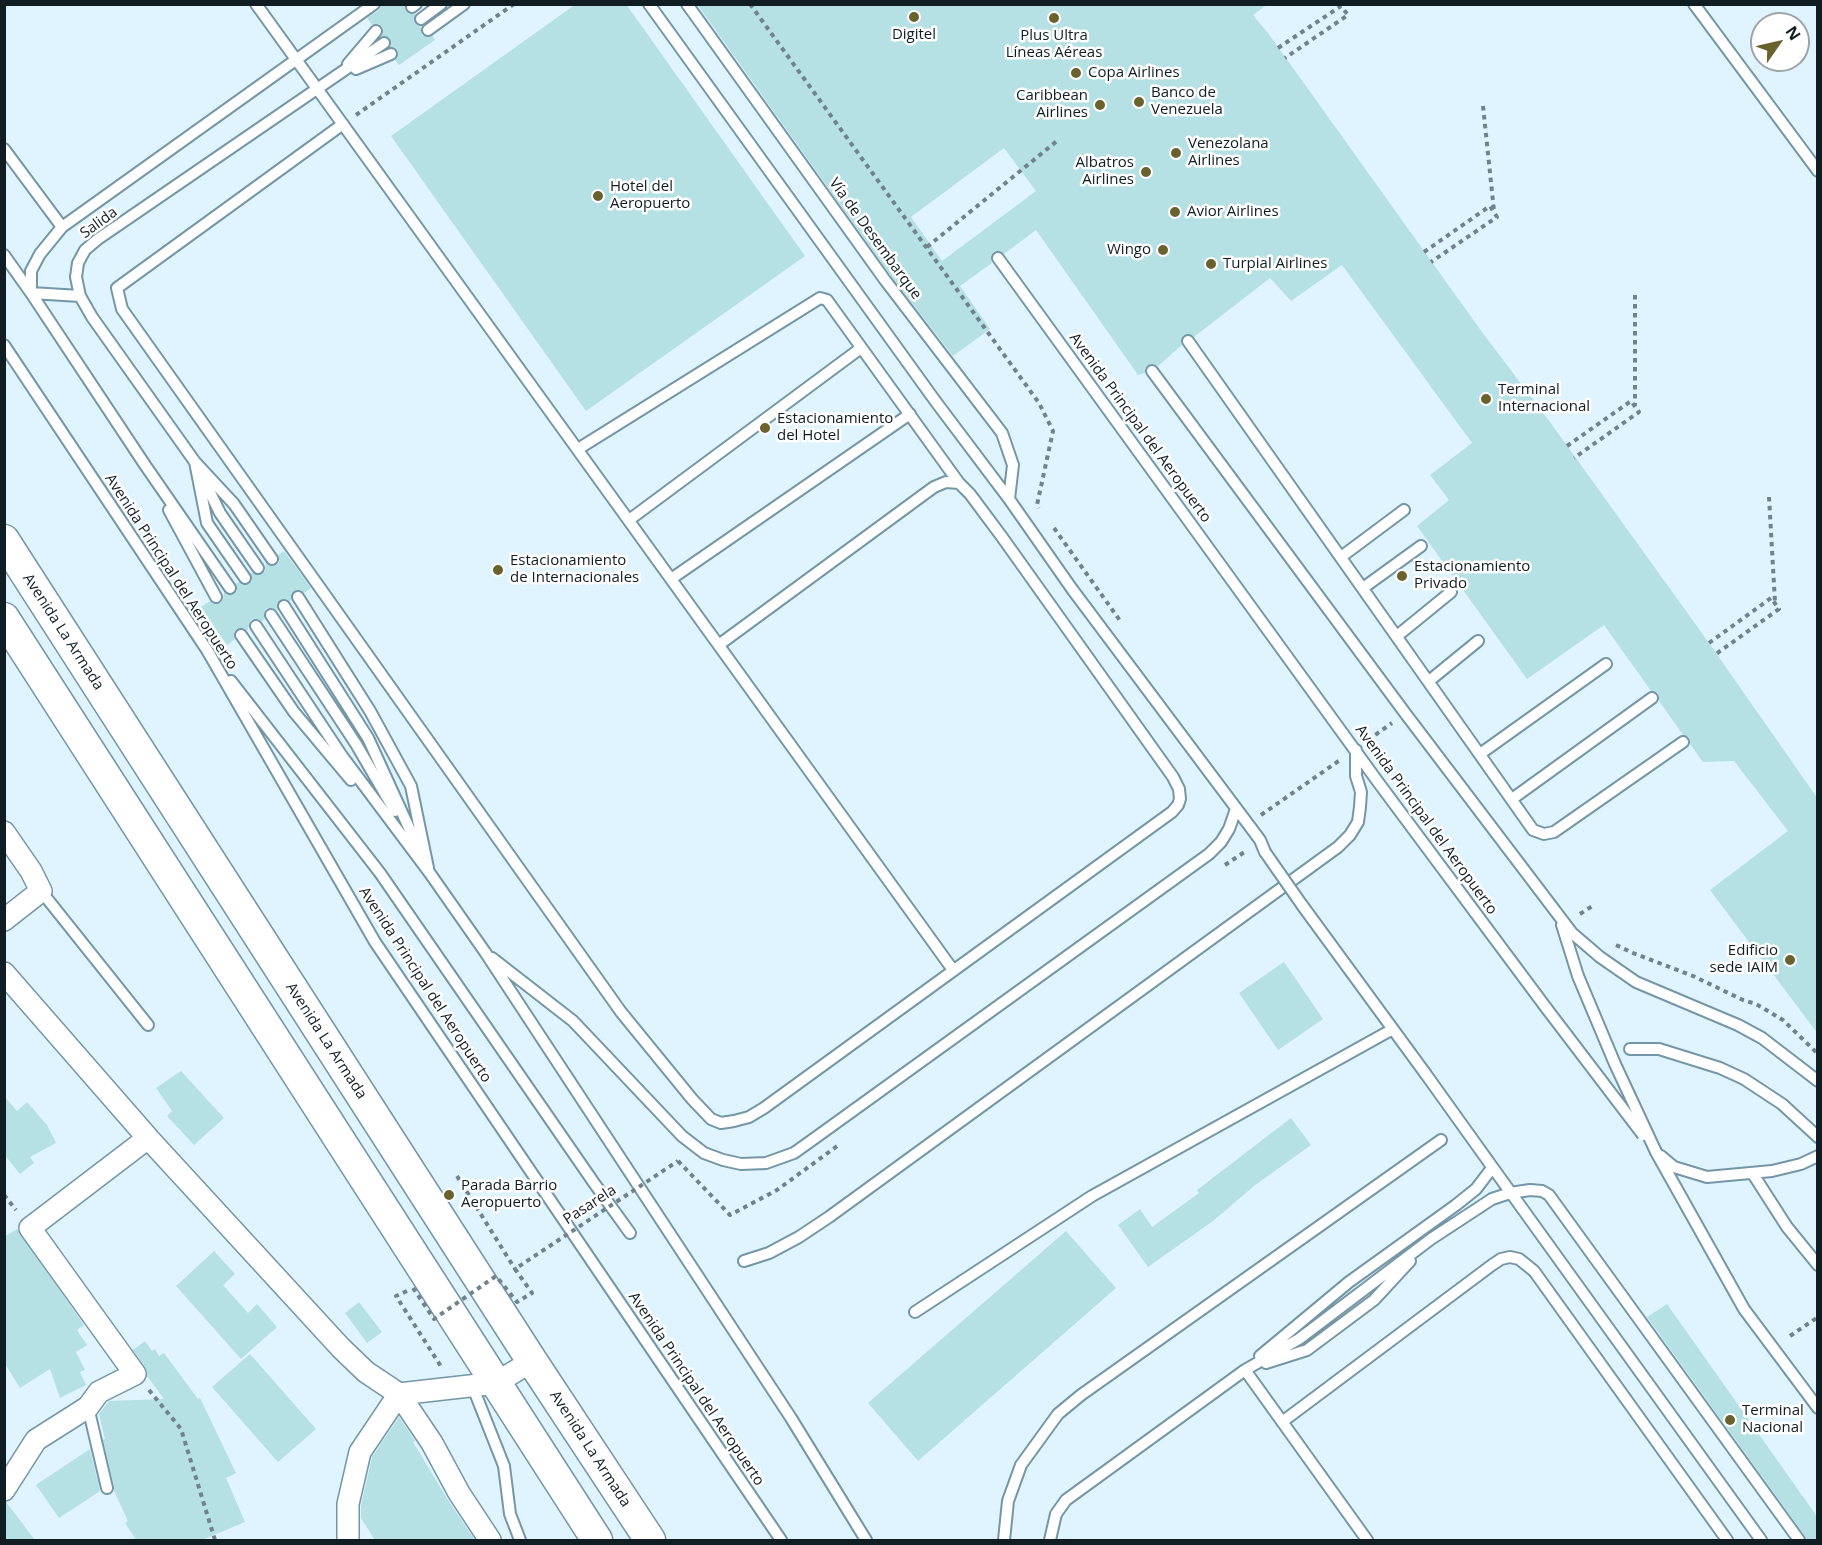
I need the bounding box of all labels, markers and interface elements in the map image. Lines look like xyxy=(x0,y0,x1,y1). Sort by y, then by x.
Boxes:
marker: Digitel xyxy=(907,10,921,24)
marker: Plus Ultra Líneas Aéreas xyxy=(1047,11,1061,25)
north arrow xyxy=(1750,12,1810,72)
text: N xyxy=(1781,22,1806,45)
place label: Digitel xyxy=(892,26,936,44)
place label: Plus Ultra Líneas Aéreas xyxy=(1006,27,1102,62)
place label: Copa Airlines xyxy=(1088,64,1180,82)
marker: Copa Airlines xyxy=(1069,66,1083,80)
place label: Banco de Venezuela xyxy=(1151,84,1223,119)
place label: Caribbean Airlines xyxy=(1016,87,1088,122)
marker: Banco de Venezuela xyxy=(1132,95,1146,109)
marker: Caribbean Airlines xyxy=(1093,98,1107,112)
place label: Venezolana Airlines xyxy=(1188,135,1269,170)
marker: Venezolana Airlines xyxy=(1169,146,1183,160)
place label: Albatros Airlines xyxy=(1076,154,1134,189)
marker: Albatros Airlines xyxy=(1139,165,1153,179)
street label: Vía de Desembarque xyxy=(825,175,925,303)
place label: Hotel del Aeropuerto xyxy=(610,178,690,213)
marker: Hotel del Aeropuerto xyxy=(591,189,605,203)
street label: Salida xyxy=(77,203,121,243)
place label: Avior Airlines xyxy=(1187,203,1279,221)
marker: Avior Airlines xyxy=(1168,205,1182,219)
place label: Wingo xyxy=(1107,241,1151,259)
marker: Wingo xyxy=(1156,243,1170,257)
place label: Turpial Airlines xyxy=(1223,255,1327,273)
marker: Turpial Airlines xyxy=(1204,257,1218,271)
street label: Avenida Principal del Aeropuerto xyxy=(1065,330,1215,526)
place label: Terminal Internacional xyxy=(1498,381,1590,416)
marker: Terminal Internacional xyxy=(1479,392,1493,406)
place label: Estacionamiento del Hotel xyxy=(777,410,893,445)
marker: Estacionamiento del Hotel xyxy=(758,421,772,435)
street label: Avenida Principal del Aeropuerto xyxy=(101,471,241,673)
place label: Estacionamiento de Internacionales xyxy=(510,552,639,587)
place label: Estacionamiento Privado xyxy=(1414,558,1530,593)
marker: Estacionamiento de Internacionales xyxy=(491,563,505,577)
marker: Estacionamiento Privado xyxy=(1395,569,1409,583)
street label: Avenida La Armada xyxy=(19,570,107,694)
street label: Avenida Principal del Aeropuerto xyxy=(1351,722,1501,918)
street label: Avenida Principal del Aeropuerto xyxy=(355,884,495,1086)
place label: Edificio sede IAIM xyxy=(1710,942,1778,977)
marker: Edificio sede IAIM xyxy=(1783,953,1797,967)
street label: Avenida La Armada xyxy=(282,979,370,1103)
place label: Parada Barrio Aeropuerto xyxy=(461,1177,557,1212)
street label: Pasarela xyxy=(560,1181,620,1229)
marker: Parada Barrio Aeropuerto xyxy=(442,1188,456,1202)
street label: Avenida Principal del Aeropuerto xyxy=(624,1289,768,1489)
street label: Avenida La Armada xyxy=(546,1387,634,1511)
place label: Terminal Nacional xyxy=(1742,1402,1804,1437)
marker: Terminal Nacional xyxy=(1723,1413,1737,1427)

